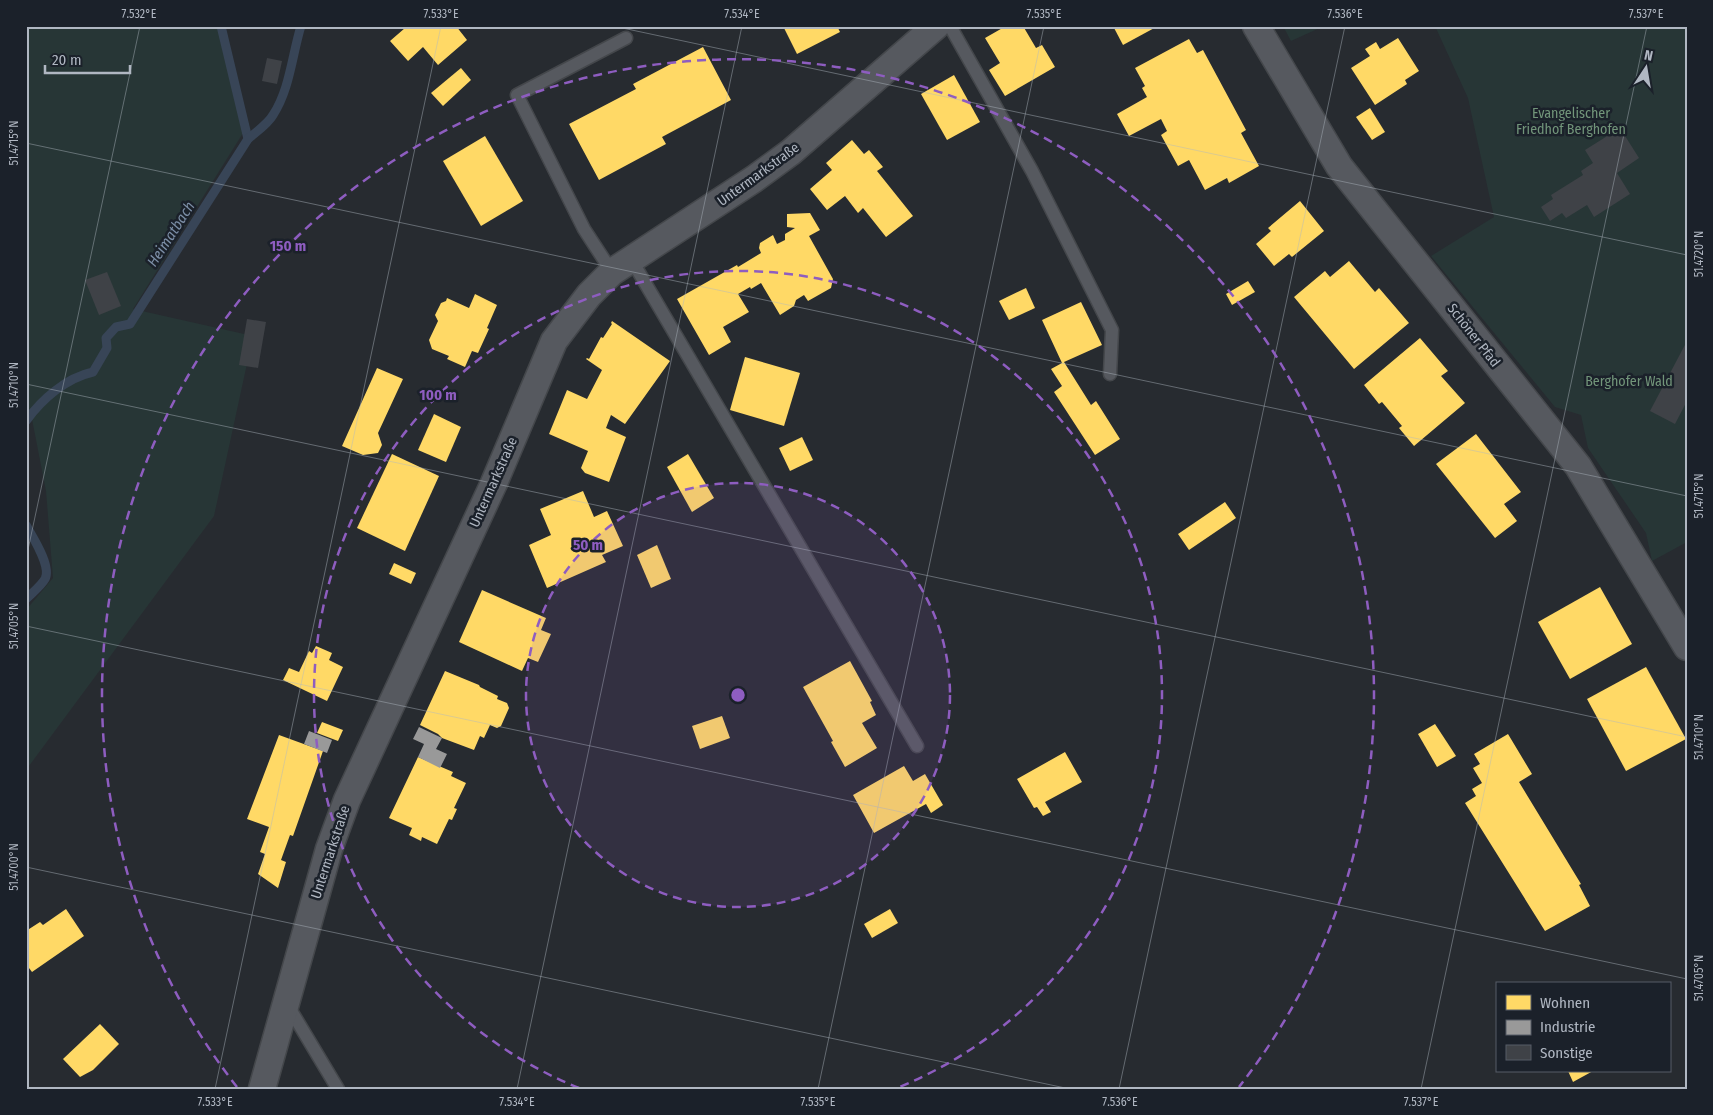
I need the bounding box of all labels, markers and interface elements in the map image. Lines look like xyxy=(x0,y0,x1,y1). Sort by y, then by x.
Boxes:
text: 7.532°E xyxy=(122,7,157,21)
text: 7.533°E xyxy=(423,7,459,21)
text: 7.534°E xyxy=(724,7,760,21)
text: 7.535°E xyxy=(1026,7,1062,21)
text: 7.536°E xyxy=(1327,7,1363,21)
text: 7.537°E xyxy=(1629,7,1664,21)
scale bar xyxy=(45,42,130,74)
north arrow xyxy=(1620,42,1670,92)
text: N xyxy=(1643,47,1654,65)
text: 20 m xyxy=(52,51,82,69)
park label: Evangelischer Friedhof Berghofen xyxy=(1516,105,1626,138)
text: 51.4715°N xyxy=(7,120,21,166)
street label: Untermarkstraße xyxy=(714,139,803,210)
water label: Heimatbach xyxy=(143,198,199,270)
text: 51.4720°N xyxy=(1692,231,1706,277)
text: 150 m xyxy=(270,237,306,255)
street label: Schöner Pfad xyxy=(1444,300,1504,370)
text: 51.4710°N xyxy=(7,362,21,408)
park label: Berghofer Wald xyxy=(1585,373,1673,390)
text: 100 m xyxy=(419,386,457,404)
street label: Untermarkstraße xyxy=(466,434,521,530)
text: 51.4715°N xyxy=(1692,473,1706,519)
text: 50 m xyxy=(573,536,603,554)
text: 51.4705°N xyxy=(7,603,21,649)
centre of rings xyxy=(729,686,747,704)
text: 51.4710°N xyxy=(1692,714,1706,760)
street label: Untermarkstraße xyxy=(307,803,354,901)
text: 51.4700°N xyxy=(7,843,21,891)
text: 51.4705°N xyxy=(1692,955,1706,1001)
legend xyxy=(1496,982,1670,1072)
text: Wohnen xyxy=(1540,994,1590,1012)
text: Industrie xyxy=(1540,1018,1595,1036)
text: Sonstige xyxy=(1540,1044,1593,1062)
text: 7.533°E xyxy=(197,1095,233,1109)
text: 7.534°E xyxy=(499,1095,535,1109)
text: 7.535°E xyxy=(800,1095,836,1109)
text: 7.536°E xyxy=(1102,1095,1138,1109)
text: 7.537°E xyxy=(1404,1095,1439,1109)

